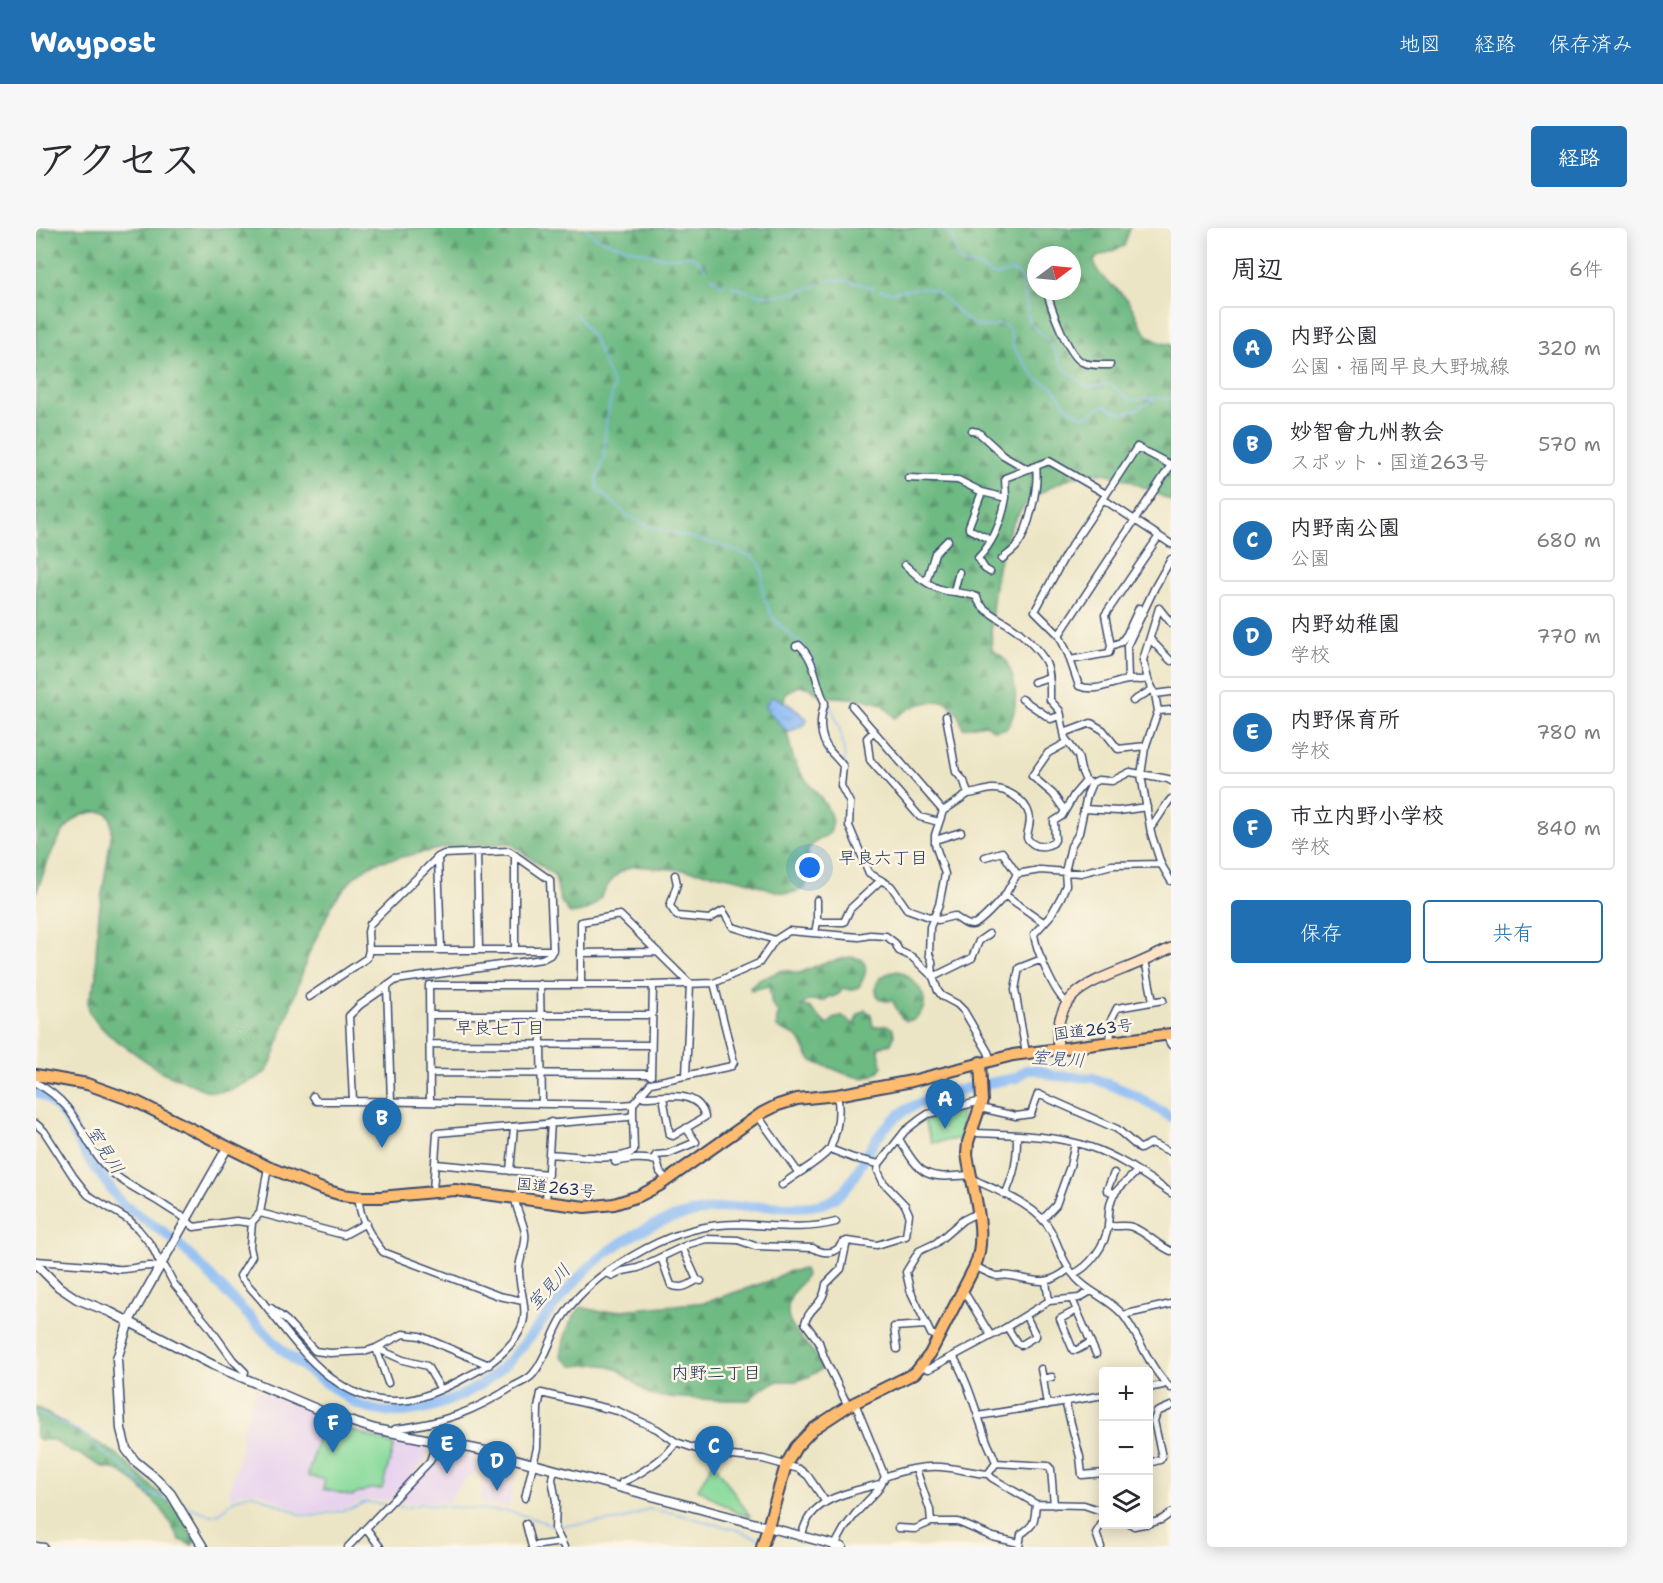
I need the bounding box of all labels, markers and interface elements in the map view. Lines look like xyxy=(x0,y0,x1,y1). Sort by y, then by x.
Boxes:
text: Waypost xyxy=(30,23,156,61)
text: 地図 xyxy=(1399,30,1441,58)
text: 経路 xyxy=(1474,30,1516,58)
text: 保存済み xyxy=(1549,30,1633,58)
button: 経路 xyxy=(1531,126,1627,187)
text: アクセス xyxy=(36,131,201,187)
north arrow xyxy=(1027,246,1081,300)
text: 周辺 xyxy=(1231,251,1283,286)
text: 6件 xyxy=(1569,256,1603,282)
text: 内野公園 xyxy=(1290,321,1378,350)
text: A xyxy=(1245,335,1260,361)
text: 320 m xyxy=(1537,335,1601,361)
text: 公園 · 福岡早良大野城線 xyxy=(1290,353,1509,379)
text: 妙智會九州教会 xyxy=(1290,417,1444,446)
text: B xyxy=(1246,431,1259,457)
text: 570 m xyxy=(1538,431,1601,457)
text: スポット · 国道263号 xyxy=(1290,449,1489,475)
text: 内野南公園 xyxy=(1290,513,1400,542)
text: C xyxy=(1246,527,1259,553)
text: 680 m xyxy=(1536,527,1601,553)
text: 公園 xyxy=(1290,545,1330,571)
text: 内野幼稚園 xyxy=(1290,609,1400,638)
text: D xyxy=(1245,623,1260,649)
text: 770 m xyxy=(1537,623,1601,649)
text: 学校 xyxy=(1290,641,1330,667)
text: 内野保育所 xyxy=(1290,705,1400,734)
text: E xyxy=(1246,719,1259,745)
text: 780 m xyxy=(1536,719,1601,745)
text: 学校 xyxy=(1290,737,1330,763)
text: 市立内野小学校 xyxy=(1290,801,1444,830)
text: F xyxy=(1247,815,1258,841)
text: 840 m xyxy=(1536,815,1601,841)
text: 学校 xyxy=(1290,833,1330,859)
district label: 早良六丁目 xyxy=(838,846,928,870)
your location xyxy=(795,853,824,882)
button: 保存 xyxy=(1231,900,1411,963)
button: 共有 xyxy=(1423,900,1603,963)
street label: 国道263号 xyxy=(1052,1014,1134,1045)
district label: 早良七丁目 xyxy=(455,1016,545,1040)
water label: 室見川 xyxy=(1030,1045,1086,1073)
pin: A xyxy=(926,1080,964,1129)
pin: B xyxy=(362,1098,402,1148)
water label: 室見川 xyxy=(80,1121,130,1179)
street label: 国道263号 xyxy=(515,1173,597,1202)
water label: 室見川 xyxy=(522,1259,576,1315)
district label: 内野二丁目 xyxy=(671,1361,761,1385)
map controls xyxy=(1099,1367,1153,1529)
button: + xyxy=(1099,1367,1153,1421)
pin: F xyxy=(314,1404,352,1453)
button: − xyxy=(1099,1421,1153,1475)
pin: E xyxy=(428,1424,466,1474)
pin: C xyxy=(694,1426,734,1476)
pin: D xyxy=(478,1442,516,1491)
button: layers xyxy=(1099,1475,1153,1529)

